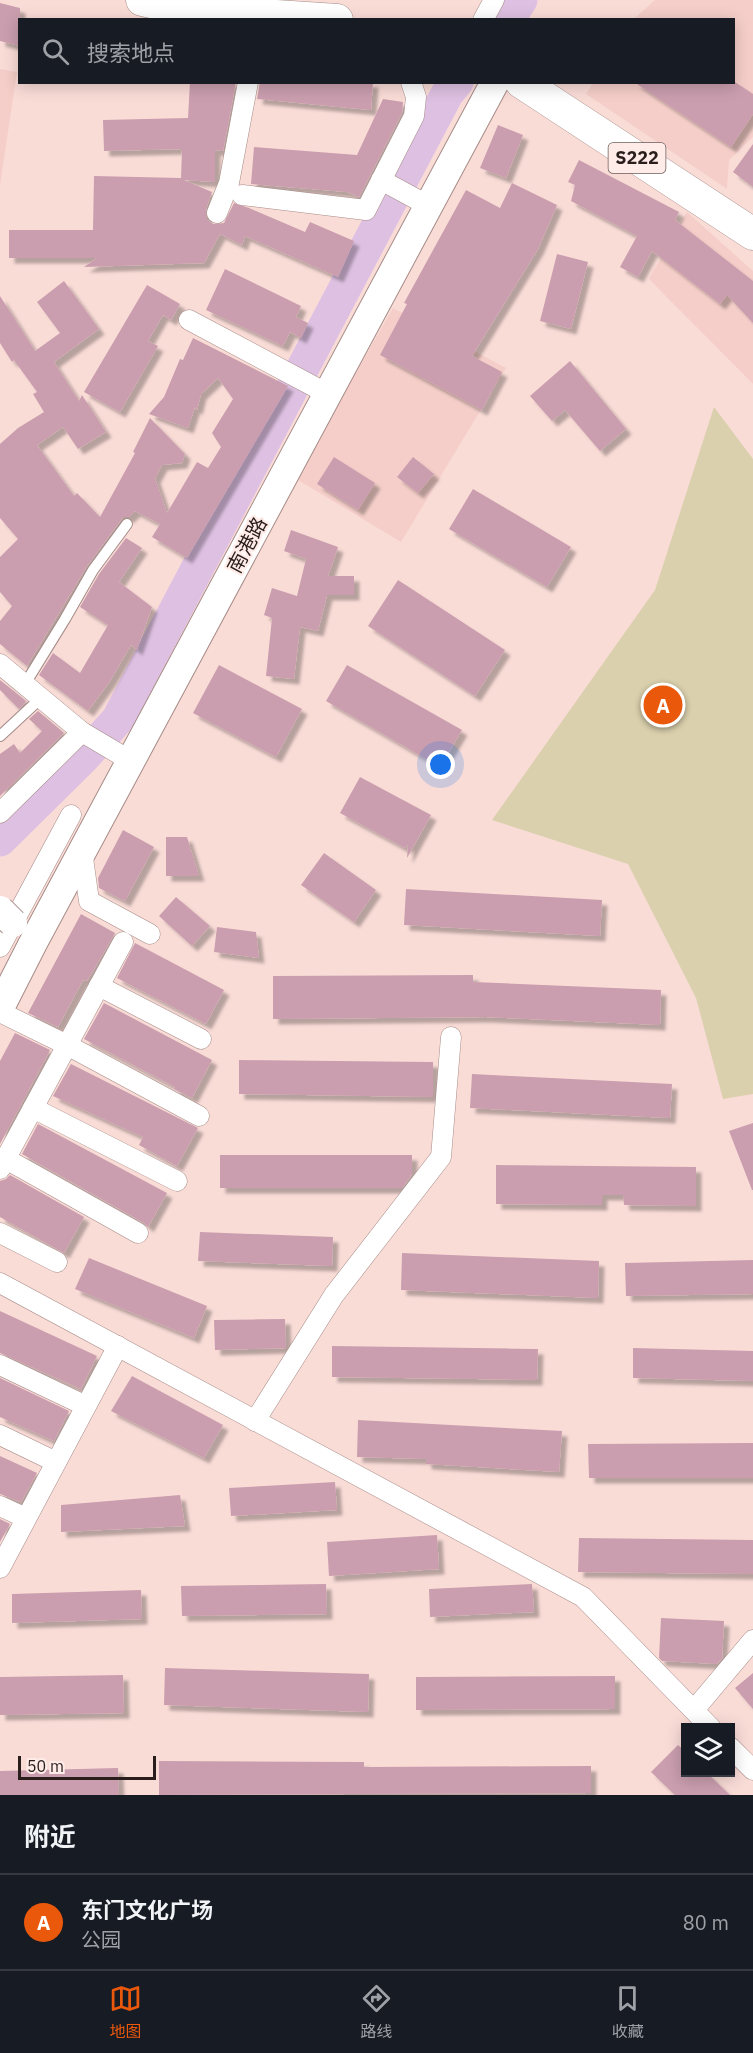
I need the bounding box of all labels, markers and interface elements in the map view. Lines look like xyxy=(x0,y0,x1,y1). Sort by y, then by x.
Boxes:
search box xyxy=(18,18,735,84)
icon: search xyxy=(39,35,72,68)
text: 搜索地点 xyxy=(87,38,175,67)
road number: S222 xyxy=(608,143,666,173)
street label: 南港路 xyxy=(221,512,273,578)
pin: A xyxy=(644,682,682,728)
your location xyxy=(426,750,455,779)
map controls xyxy=(681,1723,735,1777)
button: layers xyxy=(681,1723,735,1777)
scale bar xyxy=(18,1753,156,1780)
text: 50 m xyxy=(27,1756,64,1776)
text: 附近 xyxy=(24,1819,76,1853)
text: 东门文化广场 xyxy=(81,1895,213,1924)
text: A xyxy=(37,1909,50,1936)
text: 80 m xyxy=(683,1909,729,1936)
text: 公园 xyxy=(81,1926,121,1953)
tab: 地图 xyxy=(109,1982,142,2042)
tab: 路线 xyxy=(360,1982,393,2042)
tab: 收藏 xyxy=(611,1982,644,2042)

